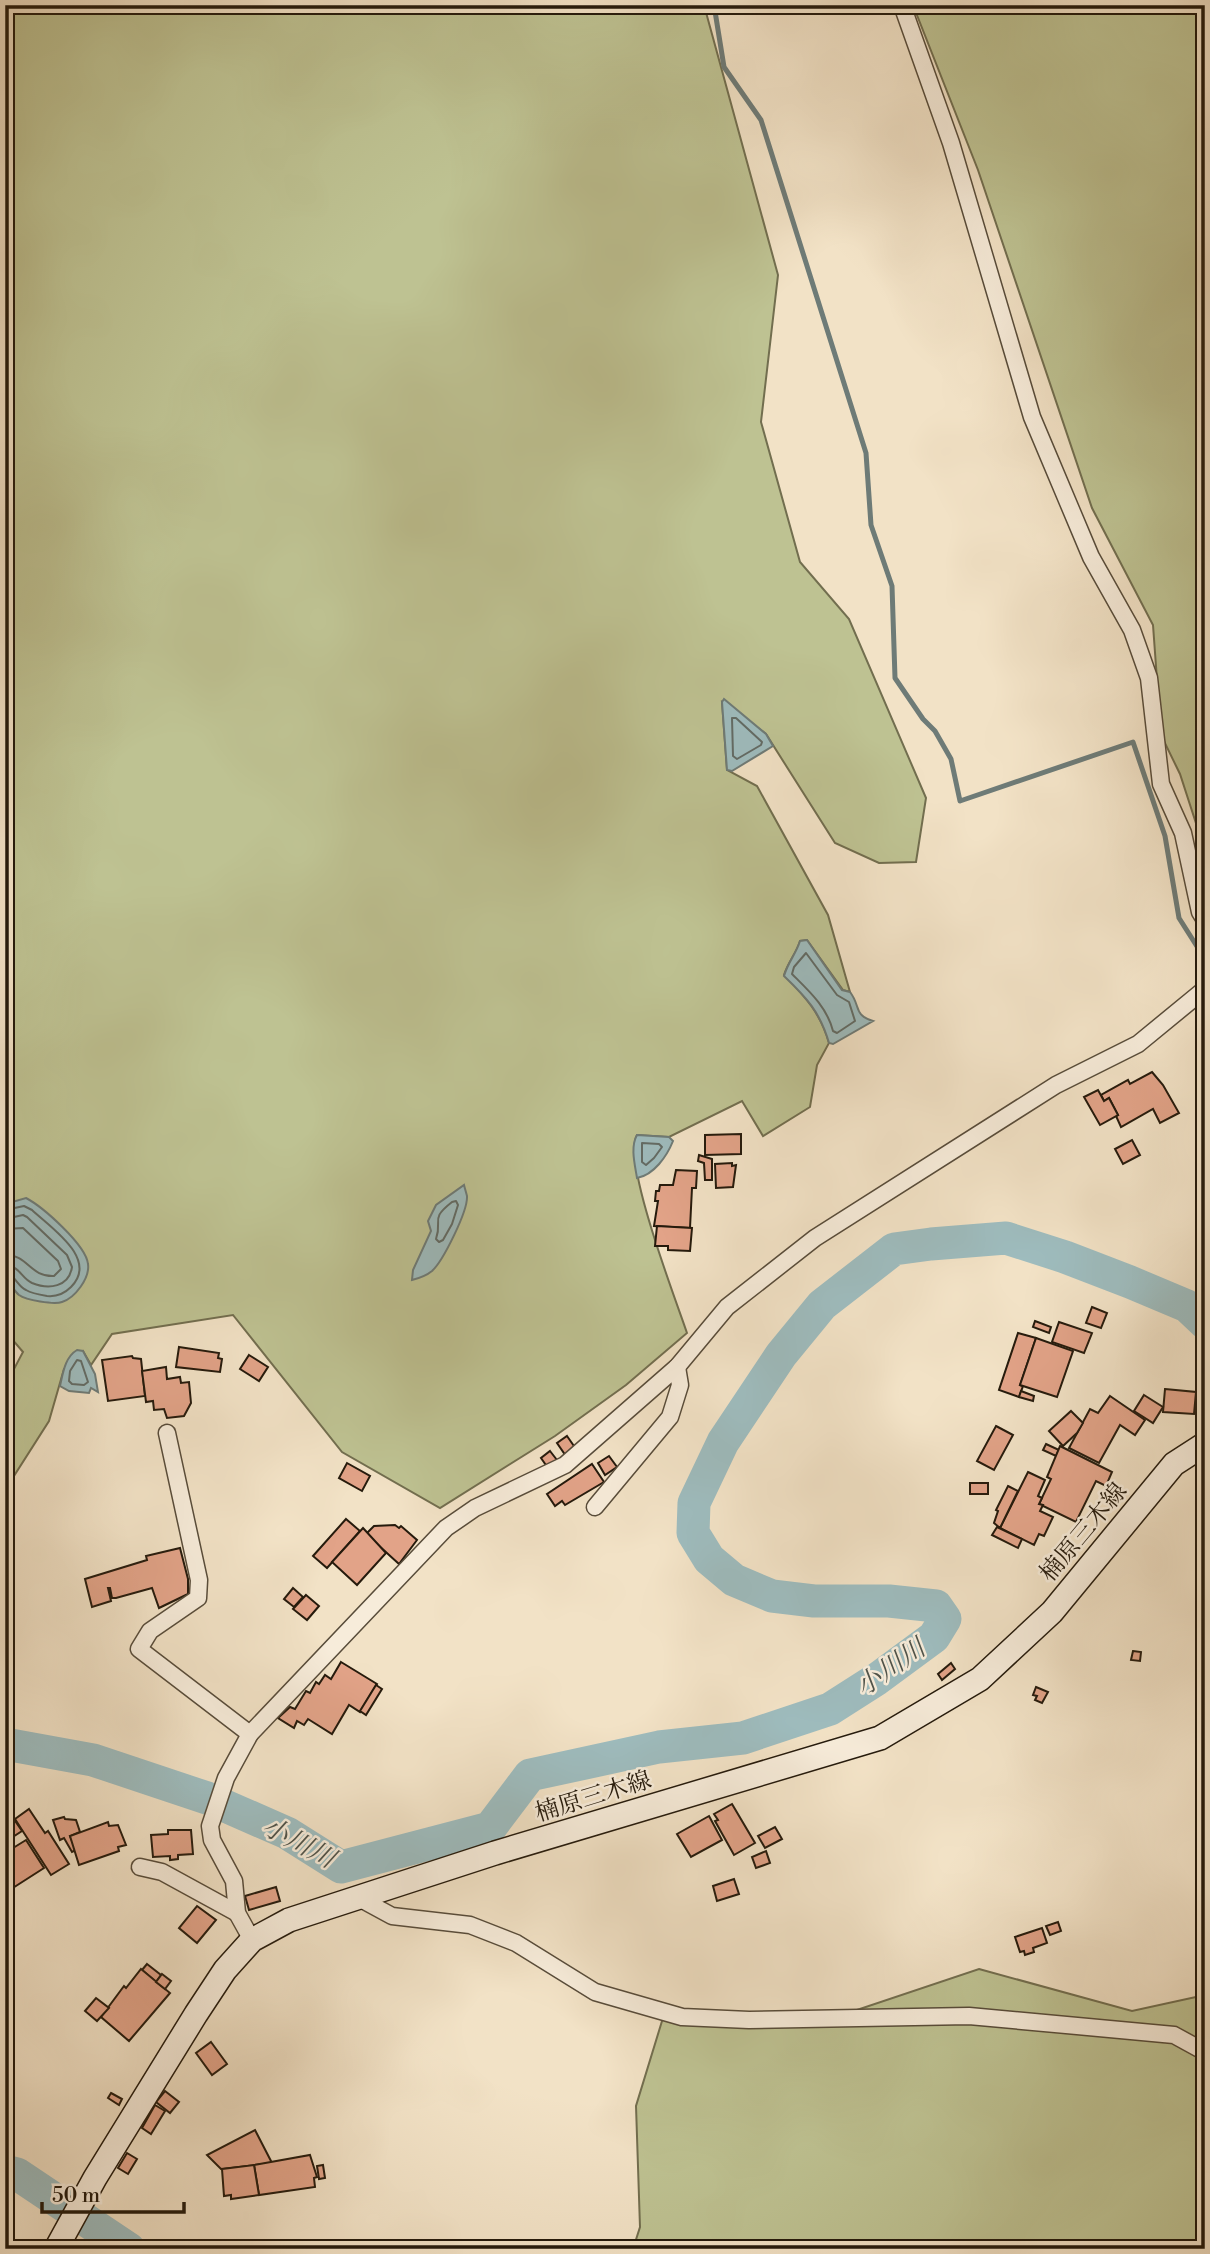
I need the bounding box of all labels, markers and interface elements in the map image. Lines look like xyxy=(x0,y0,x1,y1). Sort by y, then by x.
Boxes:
street label: 楠原三木線 xyxy=(1034,1477,1134,1588)
water label: 小川川 xyxy=(849,1631,934,1703)
street label: 楠原三木線 xyxy=(532,1765,655,1829)
water label: 小川川 xyxy=(257,1810,343,1877)
scale bar xyxy=(42,2170,184,2214)
text: 50 m xyxy=(52,2183,100,2209)

